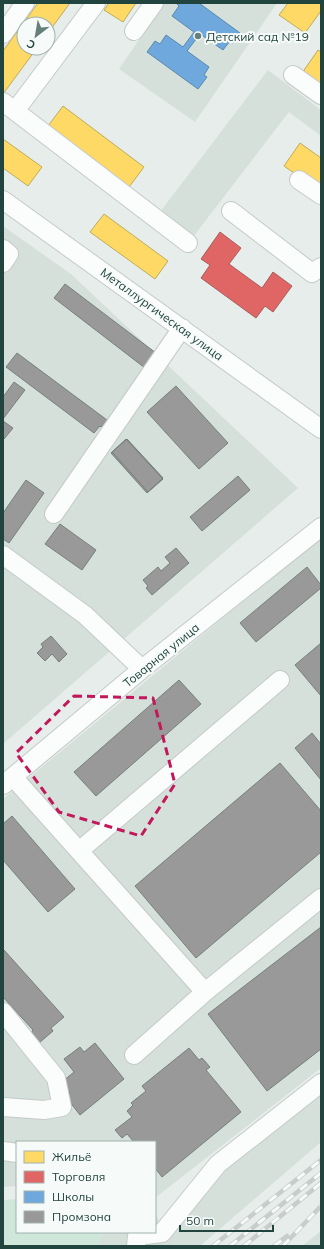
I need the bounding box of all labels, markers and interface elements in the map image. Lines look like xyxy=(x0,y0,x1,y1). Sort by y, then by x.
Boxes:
north arrow xyxy=(16,16,56,56)
place label: Детский сад №19 xyxy=(206,29,309,44)
marker: Детский сад №19 xyxy=(193,31,203,41)
text: С xyxy=(24,36,38,53)
street label: Металлургическая улица xyxy=(98,264,226,364)
street label: Товарная улица xyxy=(120,620,202,690)
legend xyxy=(16,1141,156,1233)
text: Жильё xyxy=(52,1149,92,1164)
text: Торговля xyxy=(52,1169,105,1184)
text: Школы xyxy=(52,1189,94,1204)
scale bar xyxy=(180,1207,273,1233)
text: Промзона xyxy=(52,1209,111,1224)
text: 50 m xyxy=(186,1213,214,1228)

